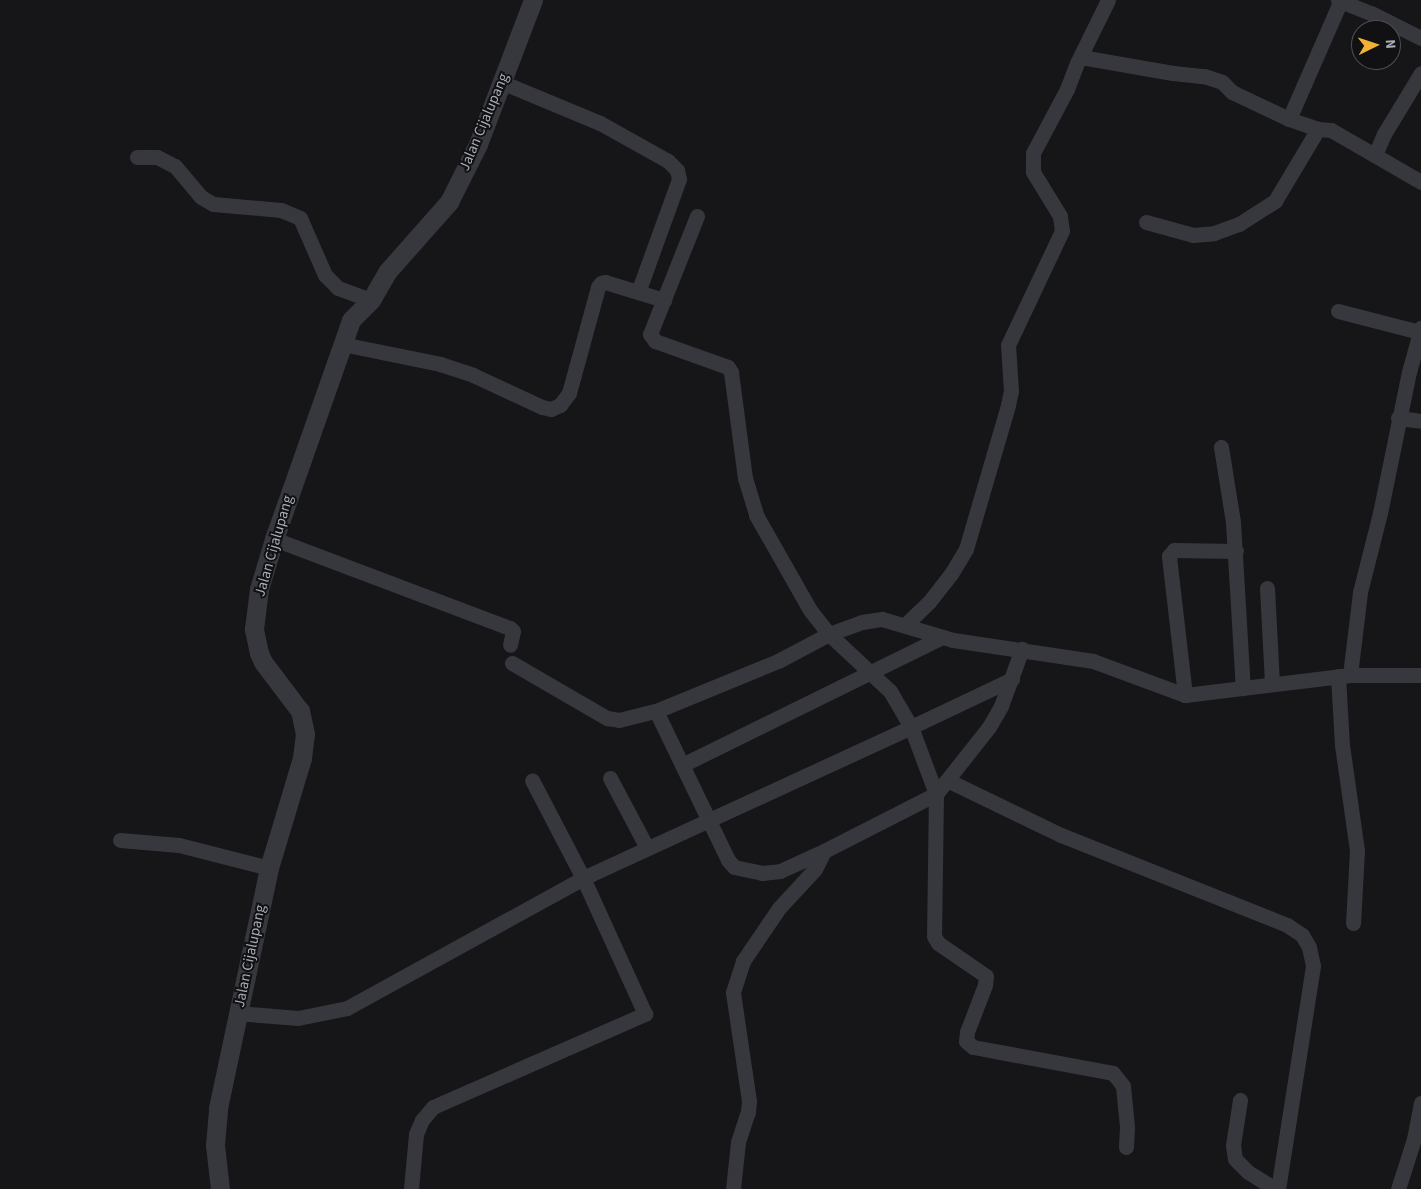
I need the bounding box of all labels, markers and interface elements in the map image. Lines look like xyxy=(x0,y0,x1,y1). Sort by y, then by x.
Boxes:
north arrow xyxy=(1351,20,1401,70)
text: N xyxy=(1380,39,1400,49)
street label: Jalan Cijalupang xyxy=(455,70,513,174)
street label: Jalan Cijalupang xyxy=(251,493,297,599)
street label: Jalan Cijalupang xyxy=(230,903,270,1009)

